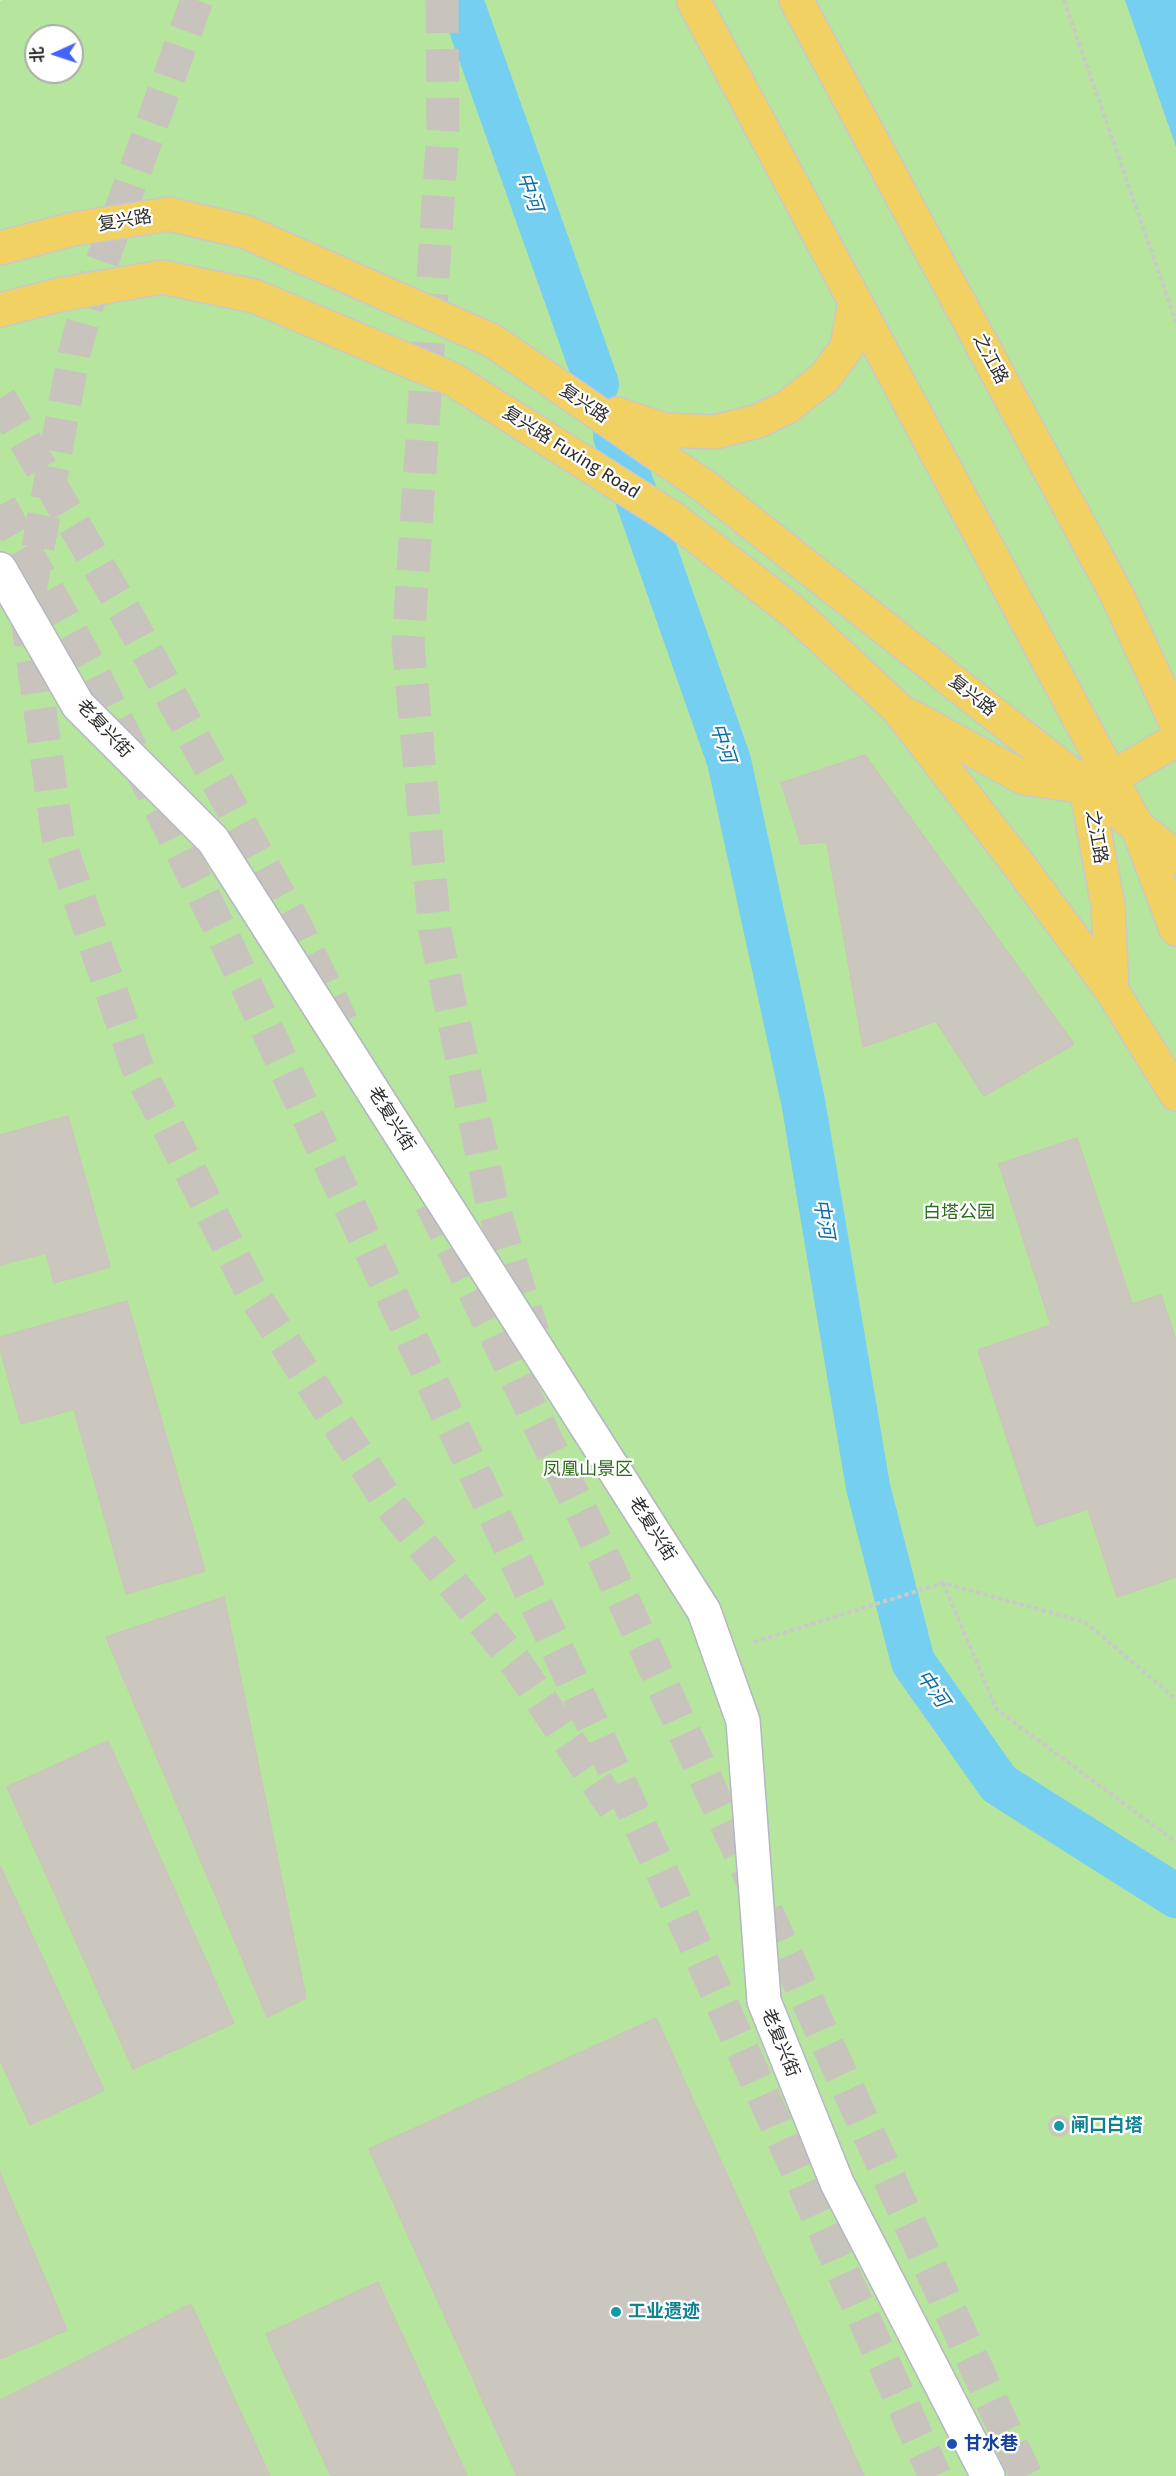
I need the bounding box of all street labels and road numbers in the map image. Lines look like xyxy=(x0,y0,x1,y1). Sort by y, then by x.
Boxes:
street label: 复兴路 xyxy=(97,206,153,236)
street label: 之江路 xyxy=(968,330,1012,388)
street label: 复兴路 xyxy=(556,380,612,428)
street label: 复兴路 Fuxing Road xyxy=(499,402,643,504)
street label: 复兴路 xyxy=(944,671,1000,721)
street label: 老复兴街 xyxy=(72,695,136,763)
street label: 之江路 xyxy=(1081,809,1111,865)
street label: 老复兴街 xyxy=(363,1083,419,1155)
street label: 老复兴街 xyxy=(624,1493,680,1565)
street label: 老复兴街 xyxy=(757,2006,803,2080)

